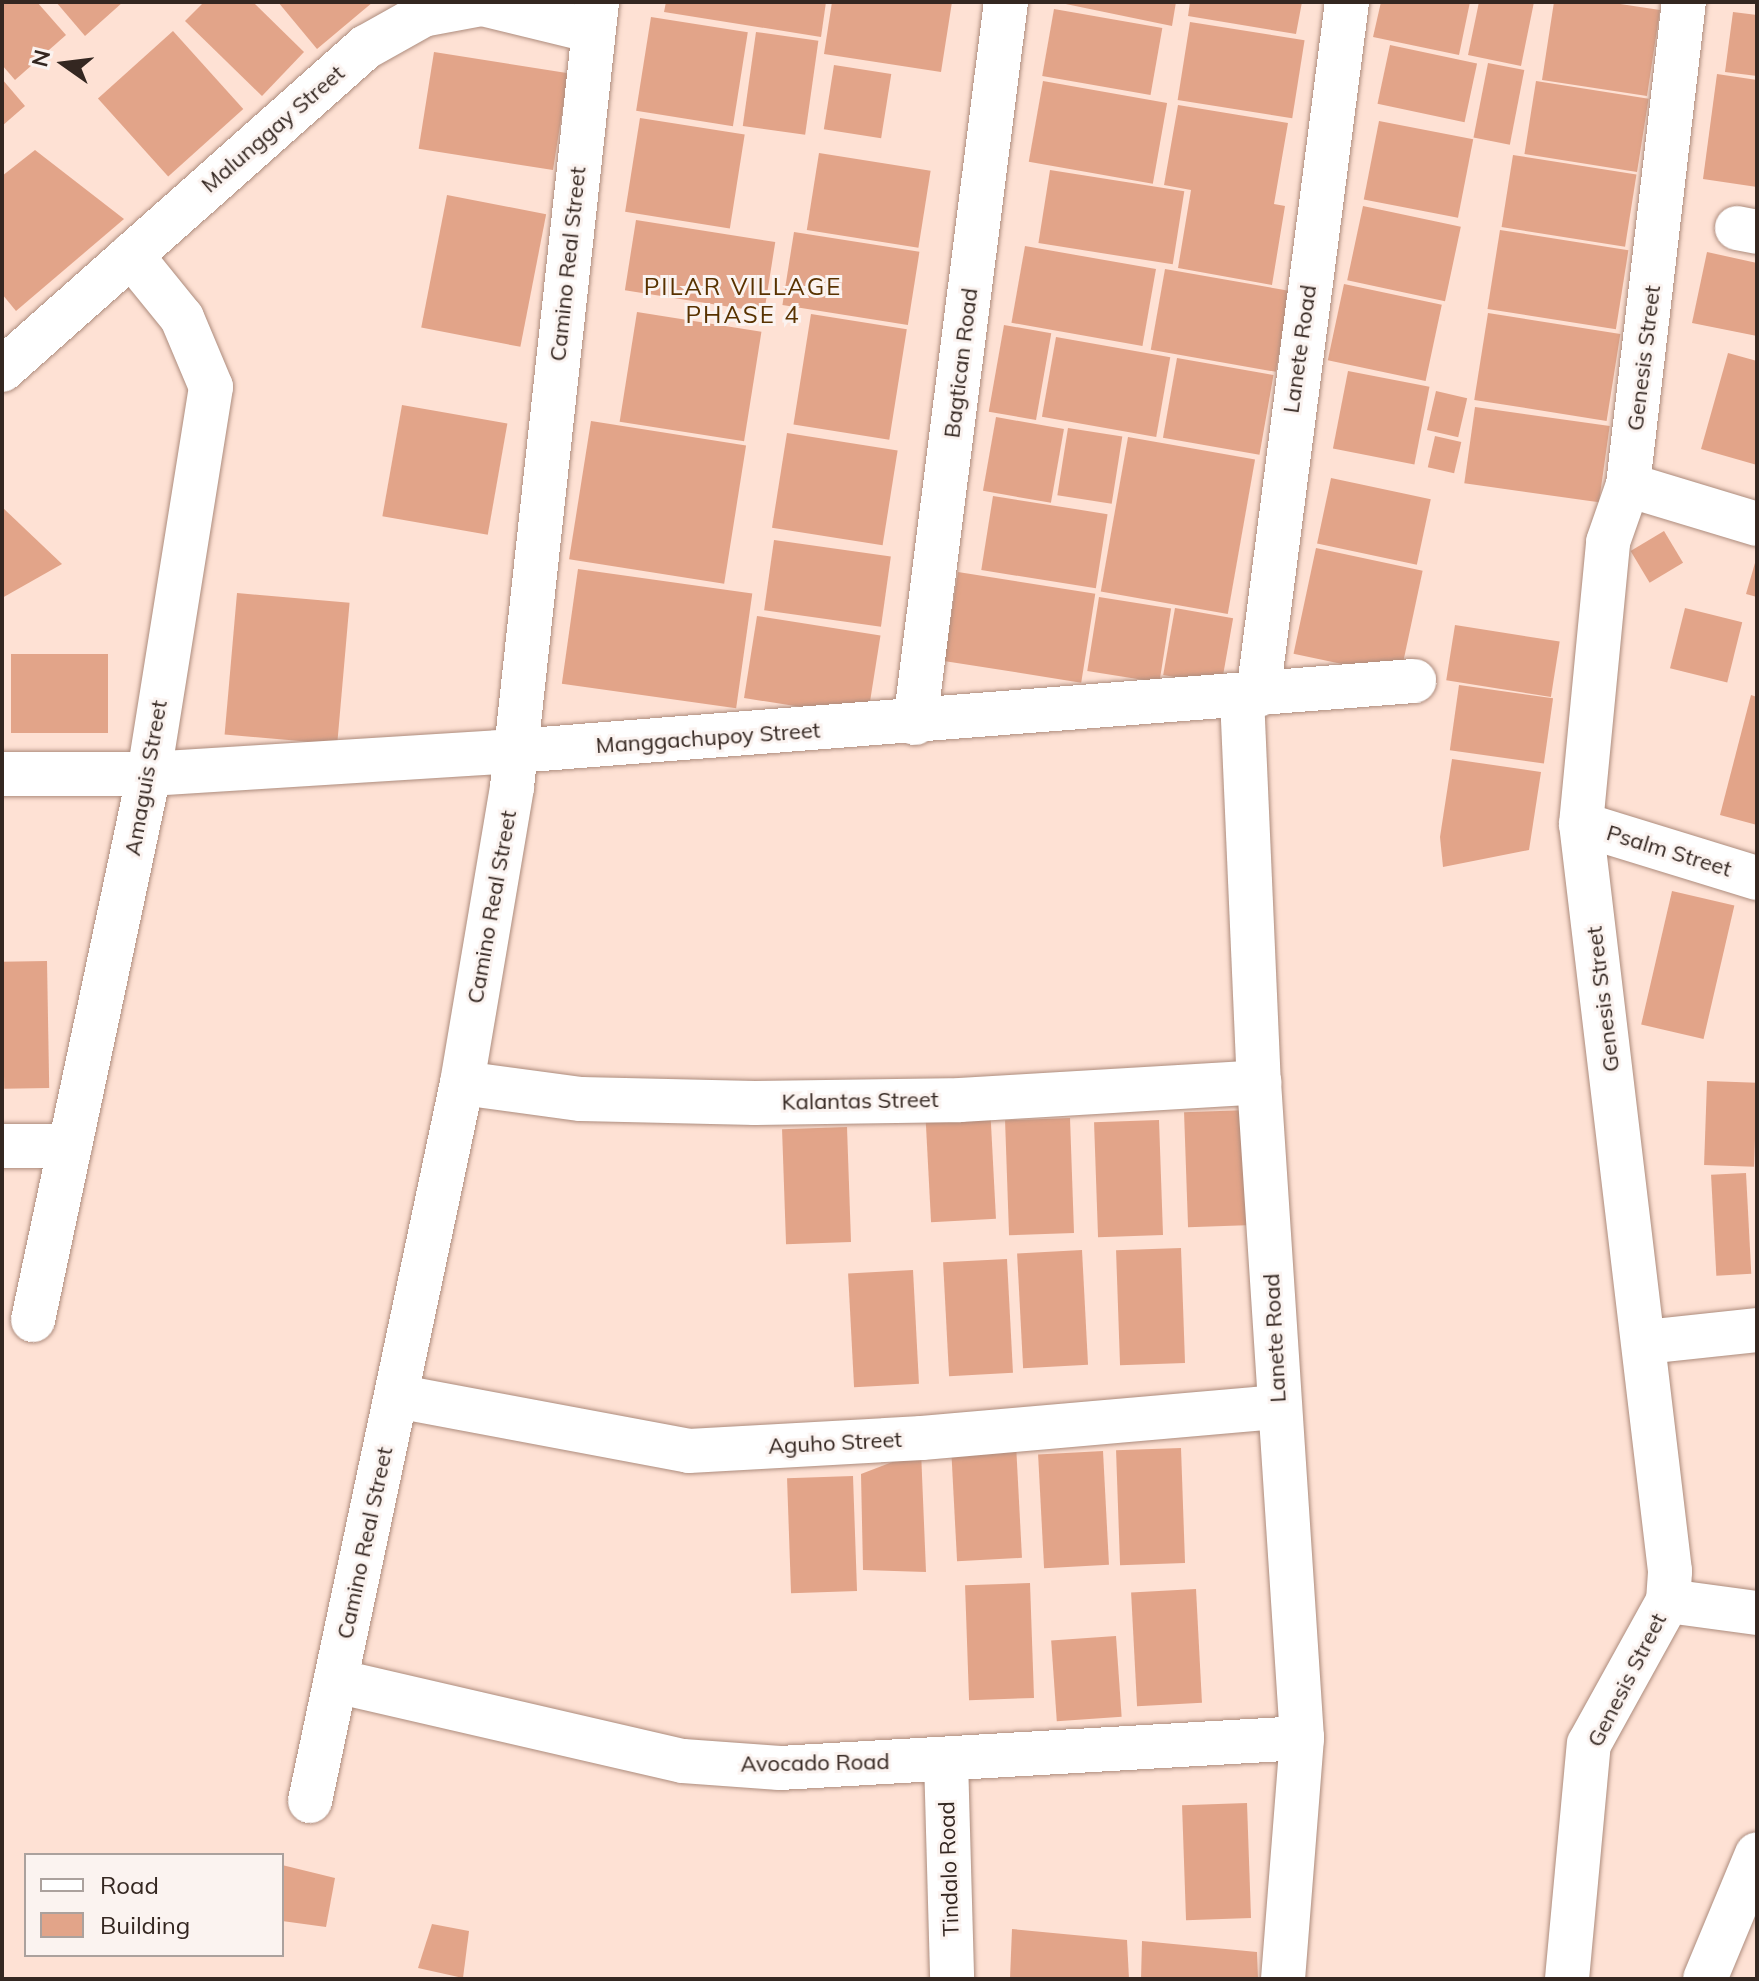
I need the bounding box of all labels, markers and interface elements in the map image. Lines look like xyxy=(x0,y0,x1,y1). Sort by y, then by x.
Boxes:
north arrow xyxy=(24,24,104,104)
text: N xyxy=(25,47,56,70)
street label: Malunggay Street xyxy=(196,60,350,198)
street label: Camino Real Street xyxy=(545,165,591,363)
district label: PILAR VILLAGE PHASE 4 xyxy=(644,273,842,329)
street label: Lanete Road xyxy=(1278,283,1322,415)
street label: Genesis Street xyxy=(1622,284,1666,432)
street label: Bagtican Road xyxy=(939,286,983,440)
street label: Amaguis Street xyxy=(119,698,173,858)
street label: Manggachupoy Street xyxy=(595,717,821,759)
street label: Camino Real Street xyxy=(462,808,522,1006)
street label: Psalm Street xyxy=(1603,819,1735,883)
street label: Genesis Street xyxy=(1581,925,1625,1073)
street label: Kalantas Street xyxy=(781,1086,939,1116)
street label: Lanete Road xyxy=(1258,1273,1292,1403)
street label: Aguho Street xyxy=(767,1426,903,1460)
street label: Camino Real Street xyxy=(332,1445,398,1641)
street label: Genesis Street xyxy=(1582,1609,1672,1751)
street label: Avocado Road xyxy=(740,1749,890,1777)
street label: Tindalo Road xyxy=(933,1801,965,1937)
legend xyxy=(24,1853,284,1957)
text: Road xyxy=(100,1870,159,1900)
text: Building xyxy=(100,1910,190,1940)

